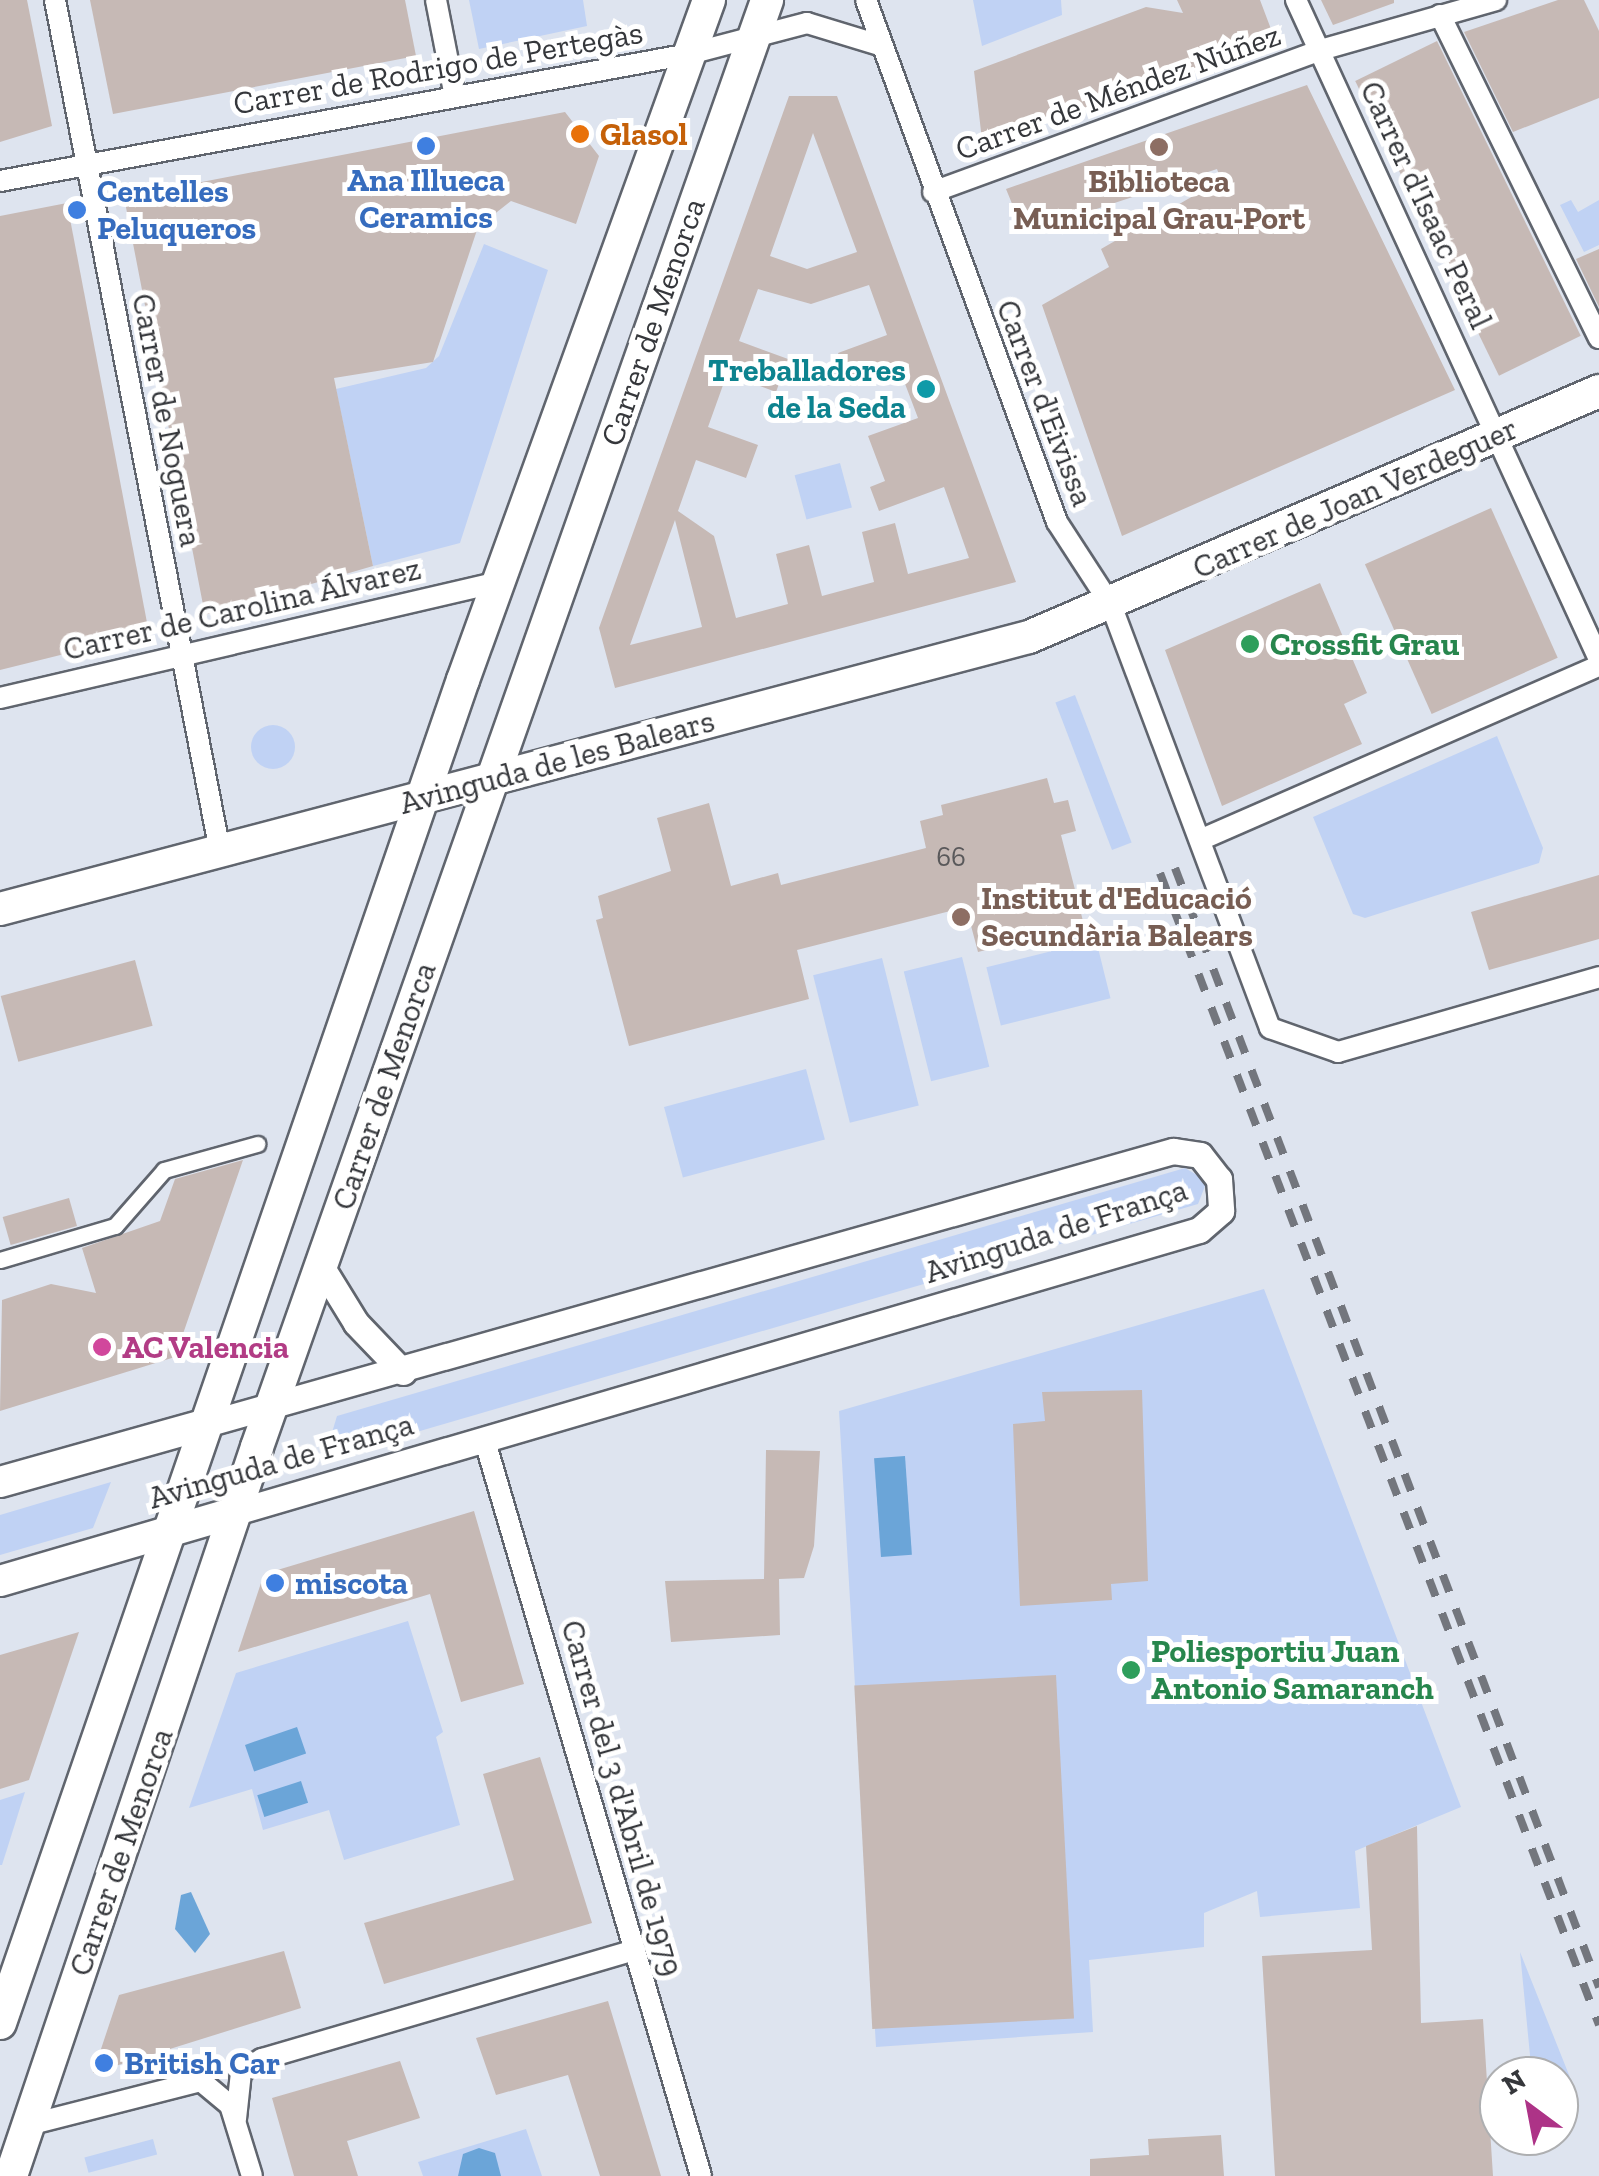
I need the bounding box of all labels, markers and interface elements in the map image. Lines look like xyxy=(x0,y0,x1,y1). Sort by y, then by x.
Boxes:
street label: Carrer de Rodrigo de Pertegàs xyxy=(230,13,646,123)
street label: Carrer de Méndez Núñez xyxy=(950,15,1286,169)
street label: Carrer d'Isaac Peral xyxy=(1352,75,1500,335)
place label: Glasol xyxy=(600,115,688,153)
marker: Glasol xyxy=(569,123,591,145)
marker: Ana Illueca Ceramics xyxy=(415,135,437,157)
marker: Biblioteca Municipal Grau-Port xyxy=(1148,136,1170,158)
place label: Ana Illueca Ceramics xyxy=(347,162,505,237)
place label: Biblioteca Municipal Grau-Port xyxy=(1013,163,1305,238)
place label: Centelles Peluqueros xyxy=(97,173,256,248)
street label: Carrer de Menorca xyxy=(593,193,713,451)
marker: Centelles Peluqueros xyxy=(66,199,88,221)
street label: Carrer de Noguera xyxy=(124,290,210,550)
street label: Carrer d'Eivissa xyxy=(988,294,1102,512)
place label: Treballadores de la Seda xyxy=(708,352,906,427)
marker: Treballadores de la Seda xyxy=(915,378,937,400)
street label: Carrer de Joan Verdeguer xyxy=(1186,409,1524,587)
street label: Carrer de Carolina Álvarez xyxy=(59,549,425,669)
place label: Crossfit Grau xyxy=(1270,625,1460,663)
marker: Crossfit Grau xyxy=(1239,633,1261,655)
street label: Avinguda de les Balears xyxy=(395,701,719,823)
house number: 66 xyxy=(936,840,966,874)
place label: Institut d'Educació Secundària Balears xyxy=(981,880,1253,955)
marker: Institut d'Educació Secundària Balears xyxy=(950,906,972,928)
street label: Carrer de Menorca xyxy=(324,957,444,1215)
street label: Avinguda de França xyxy=(920,1170,1192,1292)
place label: AC Valencia xyxy=(122,1328,290,1366)
marker: AC Valencia xyxy=(91,1336,113,1358)
street label: Avinguda de França xyxy=(144,1405,418,1517)
place label: miscota xyxy=(295,1564,408,1602)
marker: miscota xyxy=(264,1572,286,1594)
street label: Carrer del 3 d'Abril de 1979 xyxy=(553,1616,691,1980)
place label: Poliesportiu Juan Antonio Samaranch xyxy=(1151,1633,1434,1708)
marker: Poliesportiu Juan Antonio Samaranch xyxy=(1120,1659,1142,1681)
street label: Carrer de Menorca xyxy=(61,1723,181,1981)
place label: British Car xyxy=(124,2044,280,2082)
marker: British Car xyxy=(93,2052,115,2074)
north arrow xyxy=(1479,2056,1579,2156)
text: N xyxy=(1496,2062,1532,2101)

